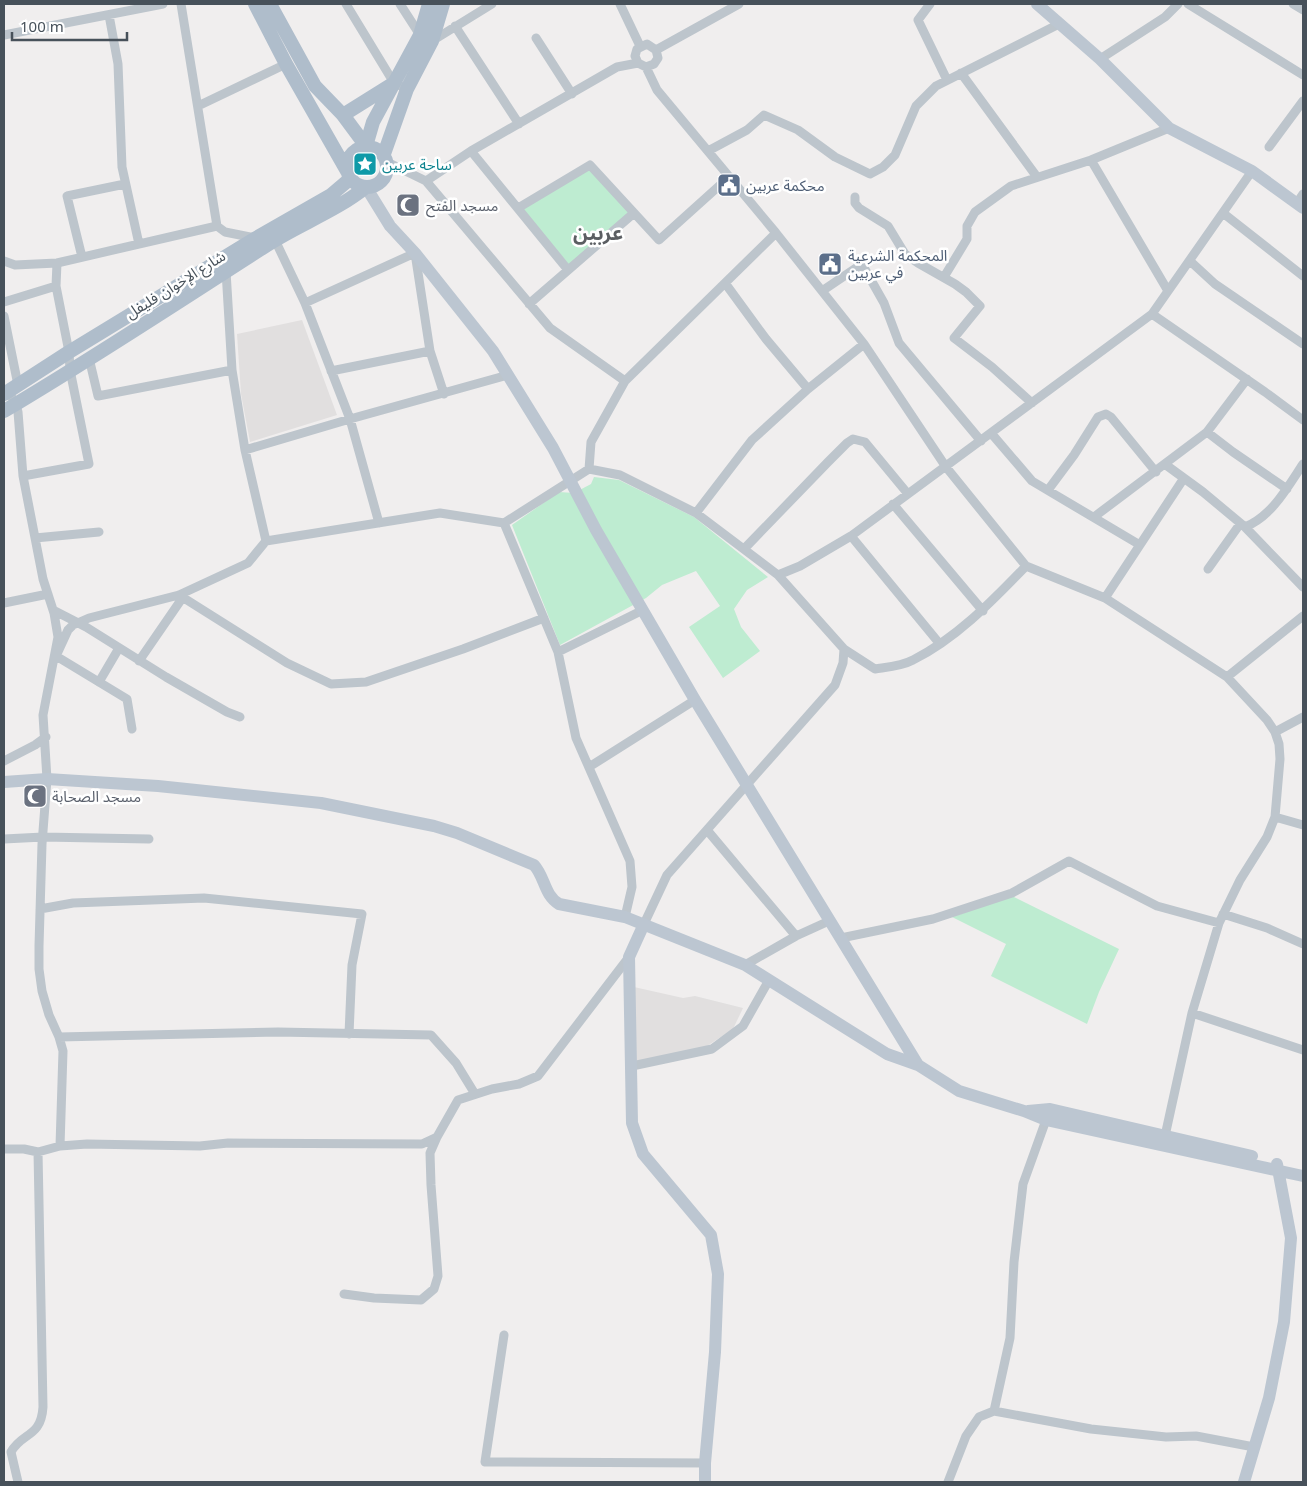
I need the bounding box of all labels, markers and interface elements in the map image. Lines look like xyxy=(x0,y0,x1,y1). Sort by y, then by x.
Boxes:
scale bar xyxy=(12,10,128,42)
text: 100 m xyxy=(20,16,64,36)
place icon: ساحة عربين xyxy=(352,151,378,177)
place label: ساحة عربين xyxy=(382,154,452,174)
public building icon: محكمة عربين xyxy=(716,172,742,198)
place label: محكمة عربين xyxy=(746,175,825,195)
mosque icon: مسجد الفتح xyxy=(395,192,421,218)
place label: مسجد الفتح xyxy=(426,195,498,218)
district label: عربين xyxy=(573,219,623,246)
street label: شارع الإخوان فليفل xyxy=(121,245,231,325)
place label: المحكمة الشرعية في عربين xyxy=(848,245,947,284)
public building icon: المحكمة الشرعية في عربين xyxy=(817,251,843,277)
mosque icon: مسجد الصحابة xyxy=(22,783,48,809)
place label: مسجد الصحابة xyxy=(52,786,141,806)

